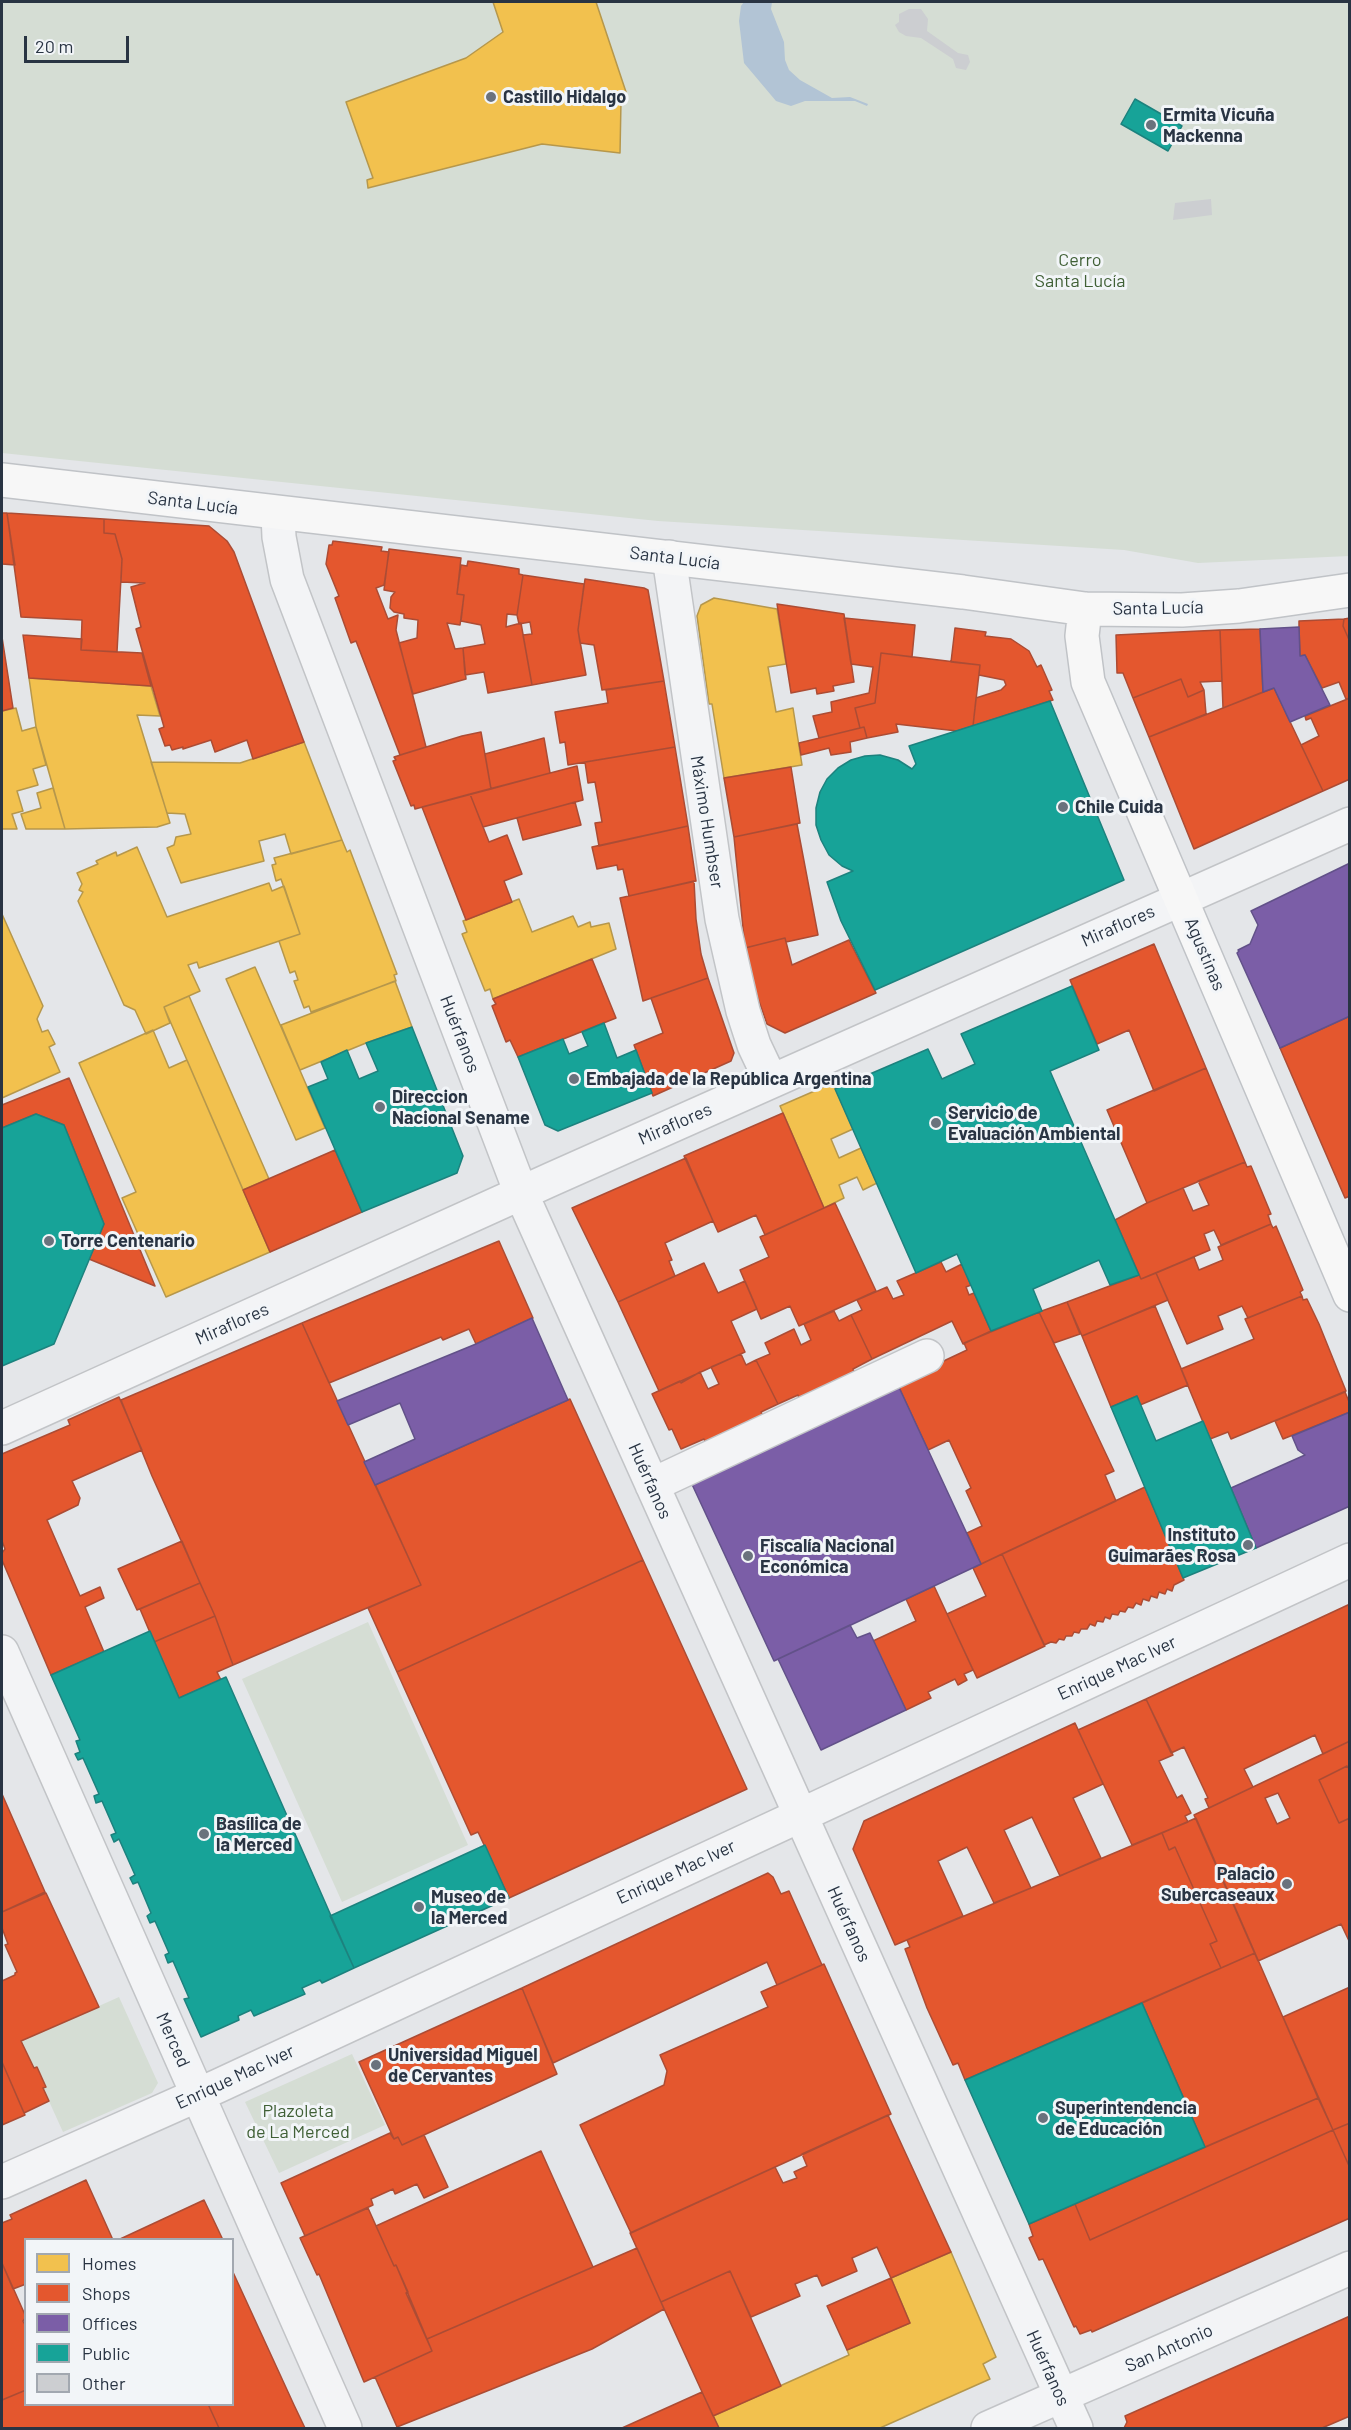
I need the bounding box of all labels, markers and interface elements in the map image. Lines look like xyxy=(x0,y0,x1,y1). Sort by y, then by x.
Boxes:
scale bar xyxy=(27,24,132,62)
text: 20 m xyxy=(35,35,73,57)
place label: Castillo Hidalgo xyxy=(503,86,626,108)
marker: Castillo Hidalgo xyxy=(484,90,498,104)
place label: Ermita Vicuña Mackenna xyxy=(1163,104,1275,146)
marker: Ermita Vicuña Mackenna xyxy=(1144,118,1158,132)
park label: Cerro Santa Lucía xyxy=(1035,249,1125,292)
street label: Santa Lucía xyxy=(147,487,239,519)
street label: Santa Lucía xyxy=(629,542,721,574)
street label: Santa Lucía xyxy=(1112,596,1204,620)
street label: Máximo Humbser xyxy=(686,754,728,890)
place label: Chile Cuida xyxy=(1075,796,1163,818)
marker: Chile Cuida xyxy=(1056,800,1070,814)
street label: Miraflores xyxy=(1078,900,1158,952)
street label: Agustinas xyxy=(1180,914,1230,994)
street label: Huérfanos xyxy=(435,992,485,1076)
place label: Embajada de la República Argentina xyxy=(586,1068,871,1090)
marker: Embajada de la República Argentina xyxy=(567,1072,581,1086)
place label: Direccion Nacional Sename xyxy=(392,1086,530,1128)
street label: Miraflores xyxy=(635,1098,715,1150)
marker: Direccion Nacional Sename xyxy=(373,1100,387,1114)
place label: Servicio de Evaluación Ambiental xyxy=(948,1102,1120,1144)
marker: Servicio de Evaluación Ambiental xyxy=(929,1116,943,1130)
place label: Torre Centenario xyxy=(61,1230,195,1252)
marker: Torre Centenario xyxy=(42,1234,56,1248)
street label: Miraflores xyxy=(192,1298,272,1350)
street label: Huérfanos xyxy=(624,1440,676,1522)
place label: Instituto Guimarães Rosa xyxy=(1108,1524,1236,1567)
place label: Fiscalía Nacional Económica xyxy=(760,1535,894,1578)
marker: Instituto Guimarães Rosa xyxy=(1241,1538,1255,1552)
marker: Fiscalía Nacional Económica xyxy=(741,1549,755,1563)
street label: Enrique Mac Iver xyxy=(1054,1631,1180,1705)
place label: Basílica de la Merced xyxy=(216,1813,302,1856)
marker: Basílica de la Merced xyxy=(197,1827,211,1841)
street label: Enrique Mac Iver xyxy=(613,1835,739,1909)
place label: Palacio Subercaseaux xyxy=(1161,1863,1275,1906)
marker: Palacio Subercaseaux xyxy=(1280,1877,1294,1891)
street label: Huérfanos xyxy=(823,1883,875,1965)
place label: Museo de la Merced xyxy=(431,1886,507,1928)
marker: Museo de la Merced xyxy=(412,1900,426,1914)
street label: Merced xyxy=(151,2009,195,2071)
street label: Enrique Mac Iver xyxy=(172,2040,298,2114)
place label: Universidad Miguel de Cervantes xyxy=(388,2044,538,2086)
marker: Universidad Miguel de Cervantes xyxy=(369,2058,383,2072)
place label: Superintendencia de Educación xyxy=(1055,2097,1197,2140)
park label: Plazoleta de La Merced xyxy=(246,2100,350,2142)
marker: Superintendencia de Educación xyxy=(1036,2111,1050,2125)
legend xyxy=(24,2238,234,2406)
text: Homes xyxy=(82,2252,136,2274)
text: Shops xyxy=(82,2282,131,2304)
text: Offices xyxy=(82,2312,138,2334)
street label: San Antonio xyxy=(1122,2319,1216,2377)
street label: Huérfanos xyxy=(1022,2327,1074,2409)
text: Public xyxy=(82,2342,130,2364)
text: Other xyxy=(82,2372,125,2394)

